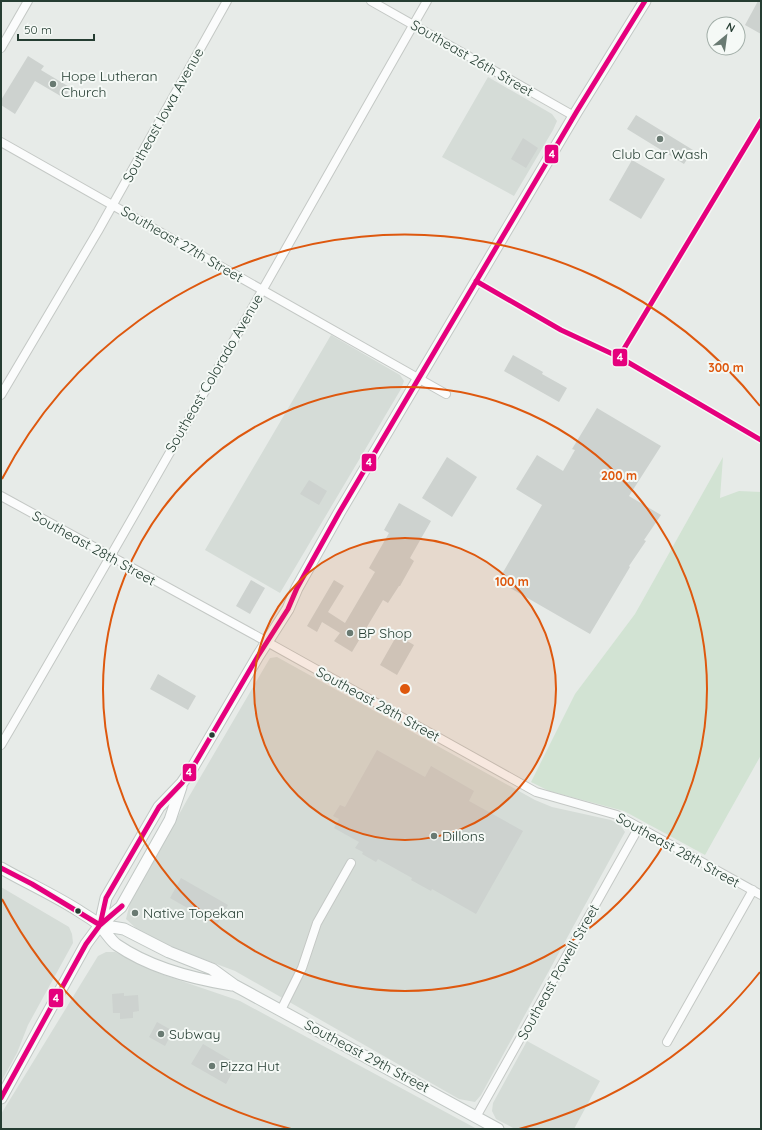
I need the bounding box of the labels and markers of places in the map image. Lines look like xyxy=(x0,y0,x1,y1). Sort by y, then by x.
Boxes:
place label: Hope Lutheran Church xyxy=(61,67,158,101)
marker: Hope Lutheran Church xyxy=(48,79,58,89)
marker: Club Car Wash xyxy=(655,134,665,144)
place label: Club Car Wash xyxy=(612,145,708,163)
place label: BP Shop xyxy=(358,624,412,642)
marker: BP Shop xyxy=(345,628,355,638)
centre of rings xyxy=(398,682,412,696)
unlabelled marker xyxy=(207,730,217,740)
place label: Dillons xyxy=(442,827,484,845)
marker: Dillons xyxy=(429,831,439,841)
place label: Native Topekan xyxy=(143,904,244,922)
unlabelled marker xyxy=(73,906,83,916)
marker: Native Topekan xyxy=(130,908,140,918)
place label: Subway xyxy=(169,1025,220,1043)
marker: Subway xyxy=(156,1029,166,1039)
place label: Pizza Hut xyxy=(220,1057,280,1075)
marker: Pizza Hut xyxy=(207,1061,217,1071)

